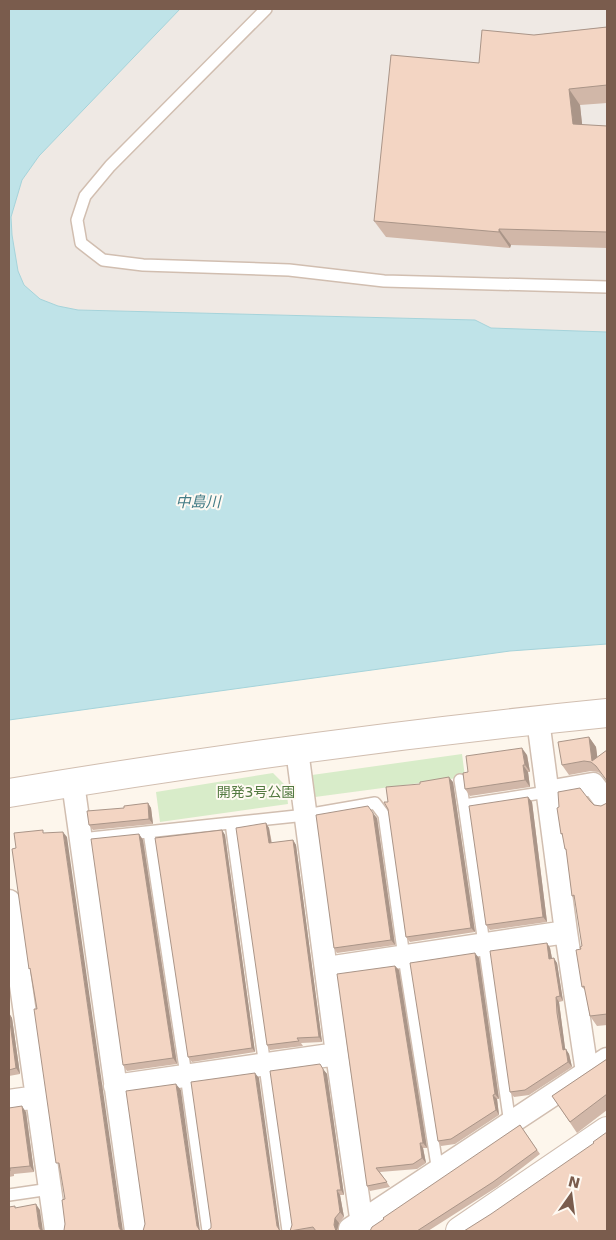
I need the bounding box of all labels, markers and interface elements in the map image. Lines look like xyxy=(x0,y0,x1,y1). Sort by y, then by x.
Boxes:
water label: 中島川 xyxy=(175,493,222,511)
park label: 開発3号公園 xyxy=(217,784,295,800)
north arrow xyxy=(546,1170,596,1220)
text: N xyxy=(567,1173,582,1192)

